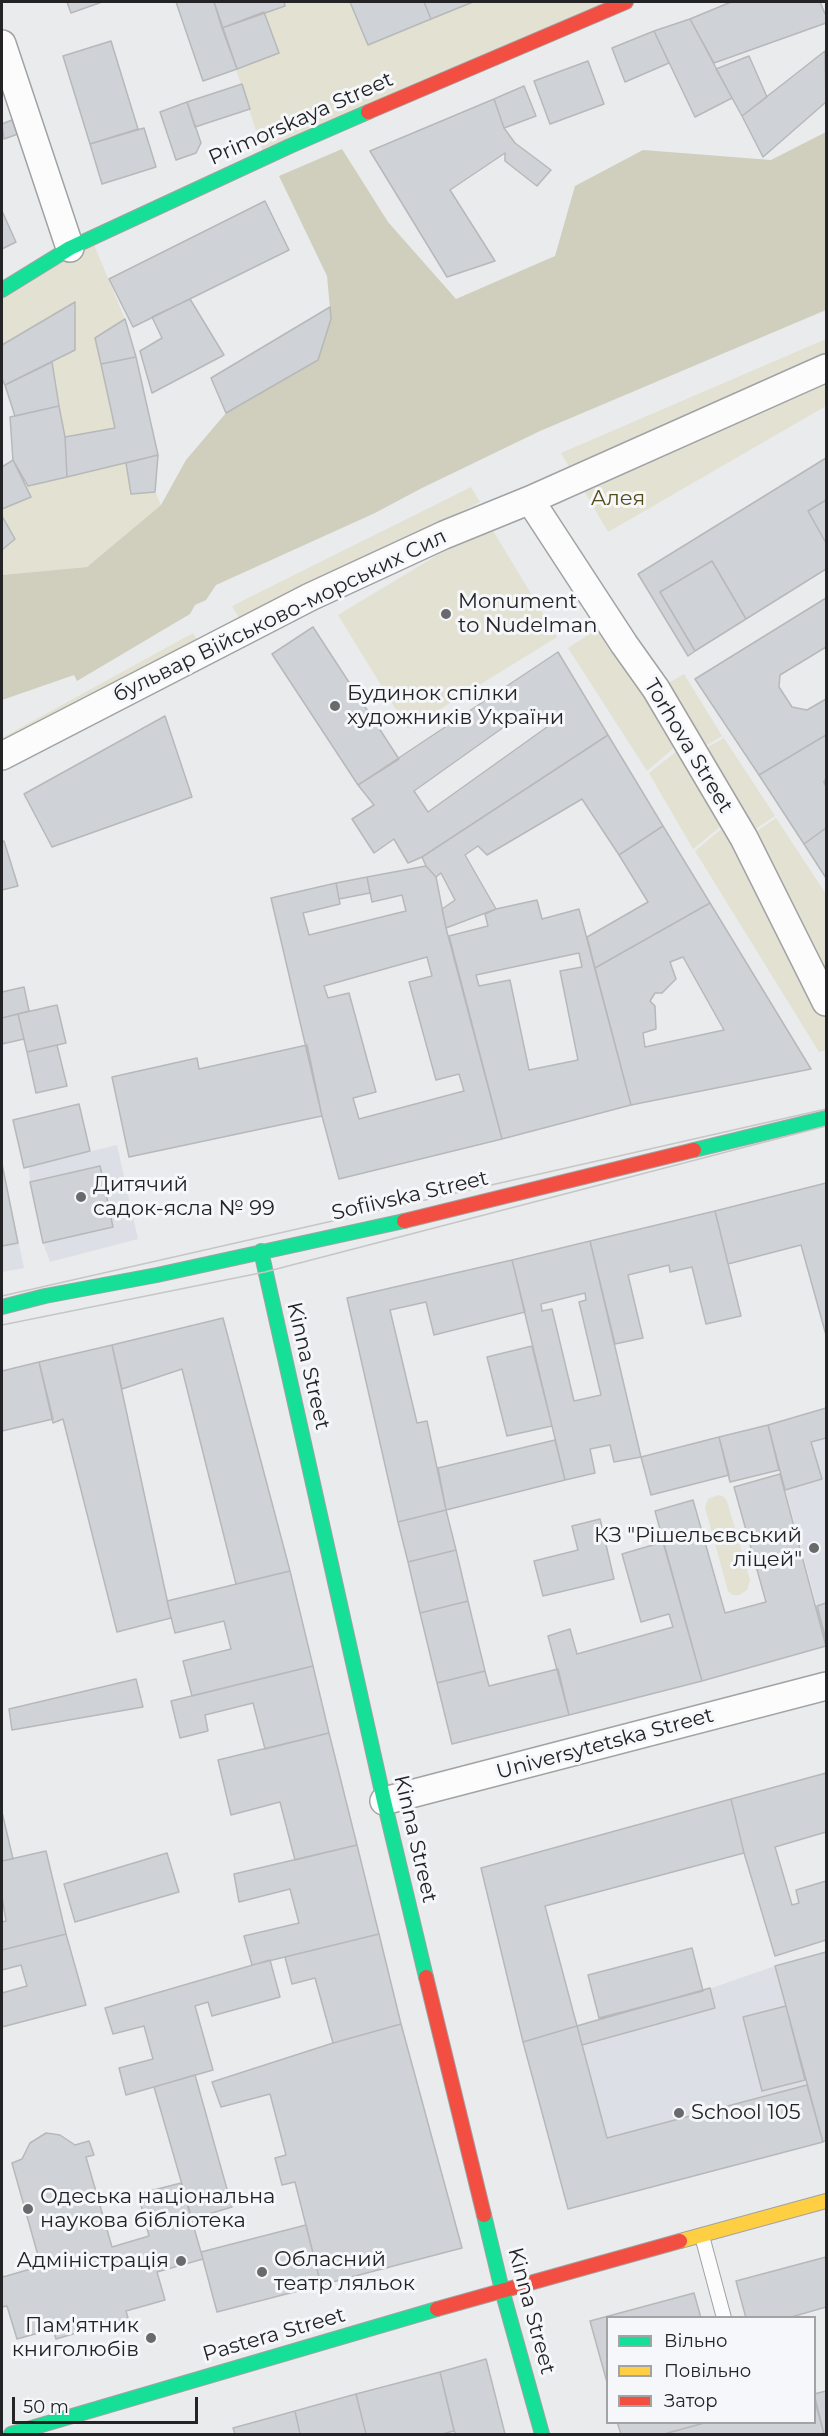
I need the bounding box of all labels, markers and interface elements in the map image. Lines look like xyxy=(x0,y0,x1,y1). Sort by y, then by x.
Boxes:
street label: Primorskaya Street xyxy=(205,67,397,171)
park label: Алея xyxy=(591,486,645,512)
street label: бульвар Військово-морських Сил xyxy=(109,524,451,708)
place label: Monument to Nudelman xyxy=(458,589,597,639)
marker: Monument to Nudelman xyxy=(439,607,453,621)
street label: Torhova Street xyxy=(638,674,738,818)
place label: Будинок спілки художників України xyxy=(347,681,564,731)
marker: Будинок спілки художників України xyxy=(328,699,342,713)
street label: Sofiivska Street xyxy=(329,1166,491,1226)
place label: Дитячий садок-ясла № 99 xyxy=(93,1172,275,1222)
marker: Дитячий садок-ясла № 99 xyxy=(74,1190,88,1204)
street label: Kinna Street xyxy=(281,1300,335,1432)
place label: КЗ "Рішельєвський ліцей" xyxy=(594,1523,802,1573)
marker: КЗ "Рішельєвський ліцей" xyxy=(807,1541,821,1555)
street label: Universytetska Street xyxy=(494,1703,716,1785)
street label: Kinna Street xyxy=(388,1773,442,1905)
place label: School 105 xyxy=(691,2100,801,2126)
marker: School 105 xyxy=(672,2106,686,2120)
place label: Одеська національна наукова бібліотека xyxy=(40,2184,275,2234)
marker: Одеська національна наукова бібліотека xyxy=(21,2202,35,2216)
street label: Kinna Street xyxy=(502,2245,560,2377)
place label: Обласний театр ляльок xyxy=(274,2247,415,2297)
place label: Адміністрація xyxy=(17,2248,169,2274)
marker: Адміністрація xyxy=(174,2254,188,2268)
marker: Обласний театр ляльок xyxy=(255,2265,269,2279)
street label: Pastera Street xyxy=(200,2303,348,2367)
place label: Пам'ятник книголюбів xyxy=(12,2313,139,2363)
legend xyxy=(606,2316,816,2424)
text: Вільно xyxy=(664,2330,728,2352)
marker: Пам'ятник книголюбів xyxy=(144,2331,158,2345)
text: Повільно xyxy=(664,2360,751,2382)
scale bar xyxy=(15,2385,201,2423)
text: Затор xyxy=(664,2390,718,2412)
text: 50 m xyxy=(23,2396,69,2418)

